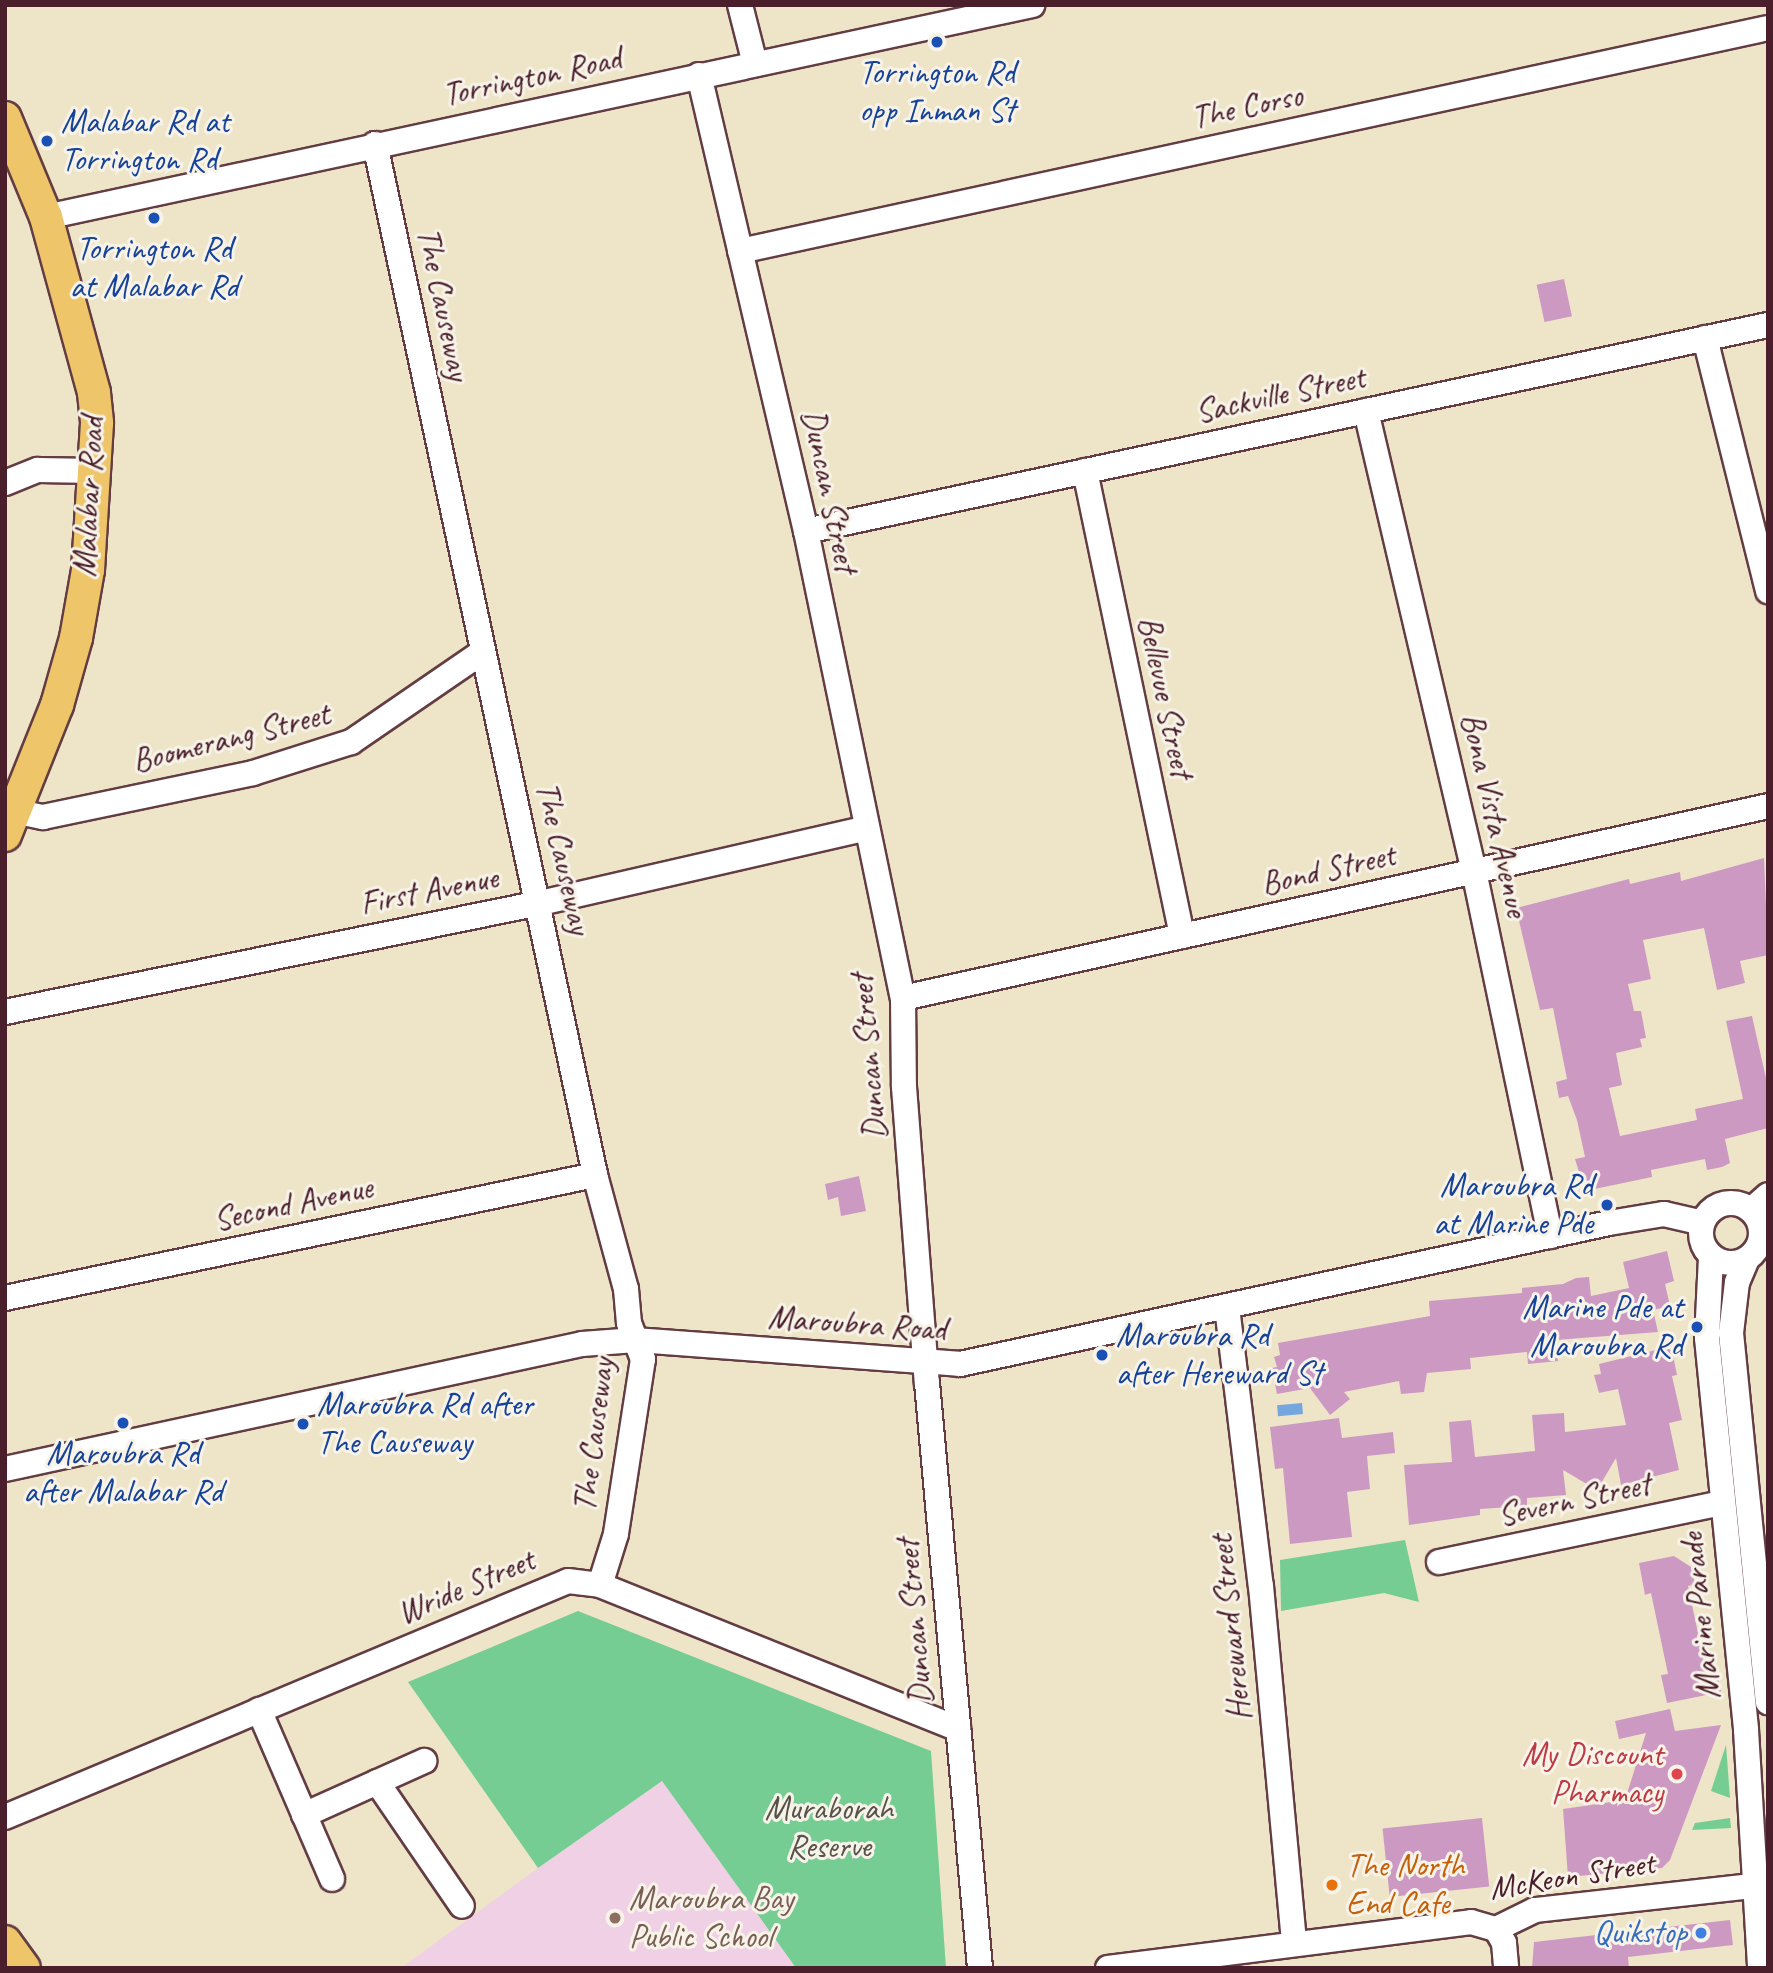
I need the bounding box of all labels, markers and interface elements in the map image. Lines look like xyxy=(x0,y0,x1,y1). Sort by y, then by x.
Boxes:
marker: Torrington Rd opp Inman St xyxy=(929,34,945,50)
street label: Torrington Road xyxy=(439,39,625,115)
place label: Torrington Rd opp Inman St xyxy=(858,53,1016,131)
street label: The Corso xyxy=(1188,76,1306,138)
place label: Malabar Rd at Torrington Rd xyxy=(61,102,229,180)
marker: Malabar Rd at Torrington Rd xyxy=(39,133,55,149)
marker: Torrington Rd at Malabar Rd xyxy=(146,210,162,226)
street label: The Causeway xyxy=(407,223,479,385)
place label: Torrington Rd at Malabar Rd xyxy=(70,229,238,307)
street label: Sackville Street xyxy=(1191,358,1369,432)
street label: Duncan Street xyxy=(792,406,866,576)
street label: Malabar Road xyxy=(65,416,113,578)
street label: Bellevue Street xyxy=(1129,613,1201,781)
street label: Boomerang Street xyxy=(128,694,334,782)
street label: Bona Vista Avenue xyxy=(1451,710,1537,920)
street label: The Causeway xyxy=(526,777,600,939)
street label: Bond Street xyxy=(1257,835,1399,905)
street label: First Avenue xyxy=(357,858,501,924)
street label: Duncan Street xyxy=(842,973,896,1141)
place label: Maroubra Rd at Marine Pde xyxy=(1432,1166,1593,1244)
street label: Second Avenue xyxy=(210,1168,376,1240)
marker: Maroubra Rd at Marine Pde xyxy=(1599,1197,1615,1213)
place label: Marine Pde at Maroubra Rd xyxy=(1522,1288,1683,1366)
street label: Maroubra Road xyxy=(767,1298,947,1350)
place label: Maroubra Rd after Hereward St xyxy=(1116,1316,1323,1394)
marker: Marine Pde at Maroubra Rd xyxy=(1689,1319,1705,1335)
marker: Maroubra Rd after Hereward St xyxy=(1094,1347,1110,1363)
street label: The Causeway xyxy=(565,1355,623,1515)
place label: Maroubra Rd after The Causeway xyxy=(317,1385,534,1463)
marker: Maroubra Rd after Malabar Rd xyxy=(115,1415,131,1431)
marker: Maroubra Rd after The Causeway xyxy=(295,1416,311,1432)
place label: Maroubra Rd after Malabar Rd xyxy=(23,1434,223,1512)
street label: Severn Street xyxy=(1494,1465,1654,1535)
street label: Marine Parade xyxy=(1673,1531,1729,1701)
street label: Hereward Street xyxy=(1202,1533,1260,1723)
street label: Duncan Street xyxy=(888,1538,942,1706)
street label: Wride Street xyxy=(391,1540,541,1634)
place label: My Discount Pharmacy xyxy=(1522,1735,1663,1813)
marker: My Discount Pharmacy xyxy=(1669,1766,1685,1782)
park label: Muraborah Reserve xyxy=(765,1789,893,1867)
street label: McKeon Street xyxy=(1486,1843,1658,1909)
place label: The North End Cafe xyxy=(1346,1846,1465,1924)
marker: The North End Cafe xyxy=(1324,1877,1340,1893)
place label: Maroubra Bay Public School xyxy=(629,1879,794,1957)
marker: Maroubra Bay Public School xyxy=(607,1910,623,1926)
place label: Quikstop xyxy=(1594,1913,1687,1953)
marker: Quikstop xyxy=(1693,1925,1709,1941)

